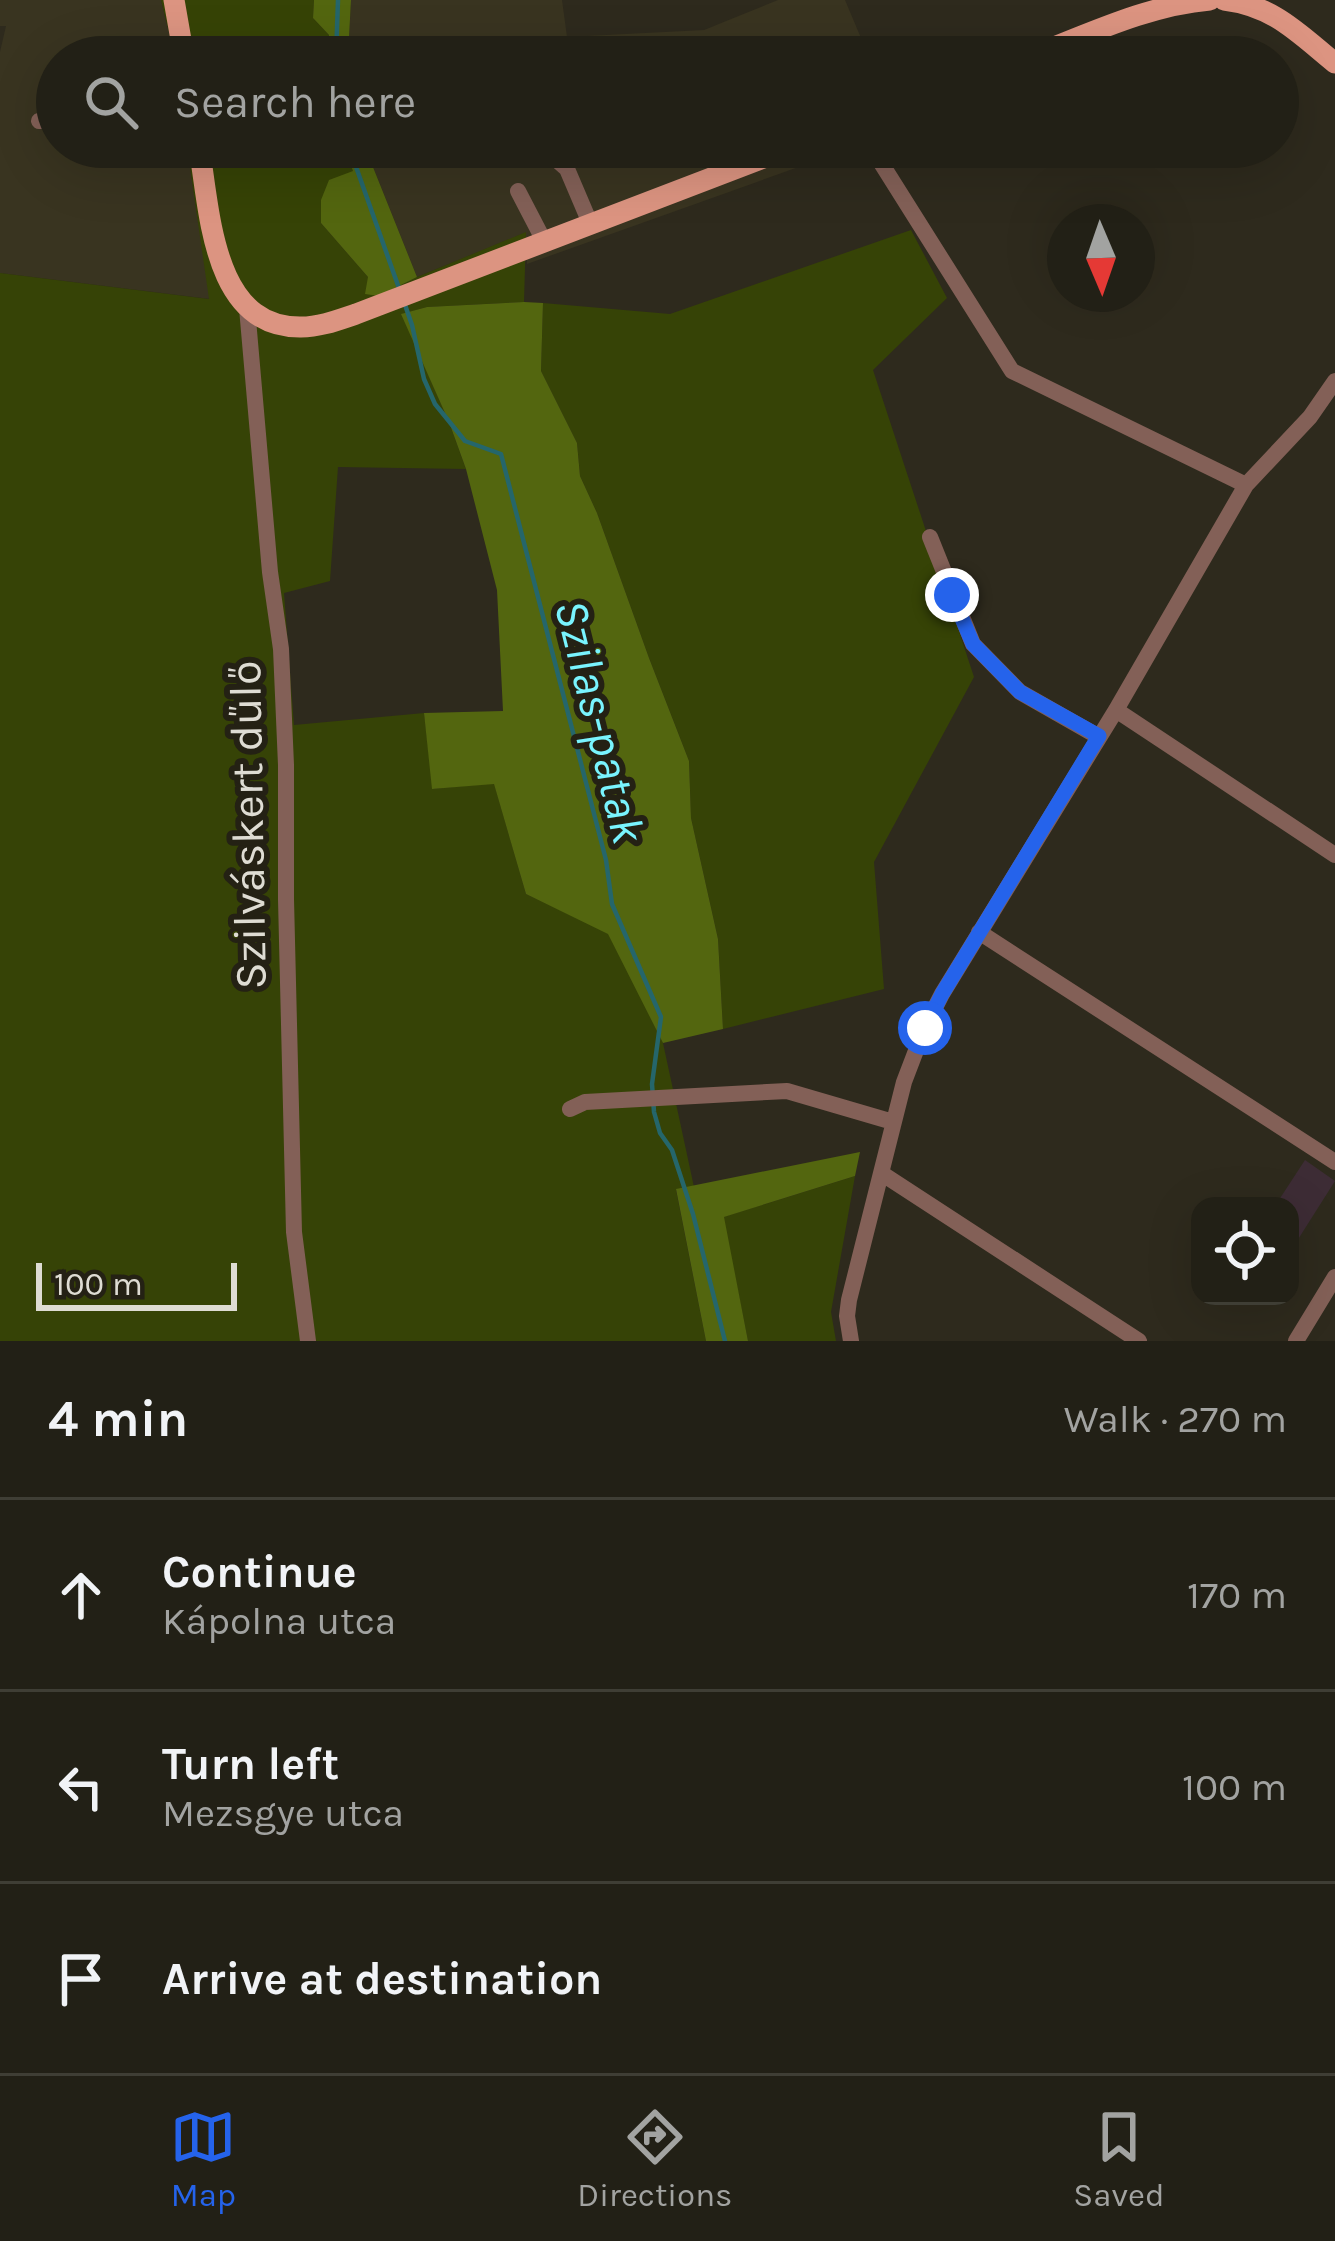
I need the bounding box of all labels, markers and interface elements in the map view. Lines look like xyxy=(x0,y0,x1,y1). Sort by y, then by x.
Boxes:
search box xyxy=(36,36,1299,168)
icon: search xyxy=(78,69,144,135)
text: Search here xyxy=(174,76,416,128)
north arrow xyxy=(1047,204,1155,312)
route end xyxy=(925,568,979,622)
water label: Szilas-patak xyxy=(543,594,657,849)
street label: Szilváskert dűlő xyxy=(219,660,277,990)
route start xyxy=(898,1001,952,1055)
map controls xyxy=(1191,1197,1299,1305)
button: locate xyxy=(1191,1197,1299,1305)
scale bar xyxy=(36,1257,237,1310)
text: 100 m xyxy=(54,1265,143,1303)
text: 4 min xyxy=(48,1389,188,1449)
text: Walk · 270 m xyxy=(1064,1396,1287,1442)
text: Continue xyxy=(162,1546,357,1598)
icon: ahead xyxy=(48,1562,114,1628)
text: 170 m xyxy=(1187,1572,1287,1618)
text: Kápolna utca xyxy=(162,1598,396,1644)
text: Turn left xyxy=(162,1738,339,1790)
icon: left xyxy=(48,1754,114,1820)
text: 100 m xyxy=(1182,1764,1287,1810)
text: Mezsgye utca xyxy=(162,1790,404,1836)
icon: arrive xyxy=(48,1946,114,2012)
text: Arrive at destination xyxy=(162,1953,602,2005)
tab: Map xyxy=(170,2104,236,2214)
tab: Directions xyxy=(577,2104,732,2214)
tab: Saved xyxy=(1073,2104,1165,2214)

